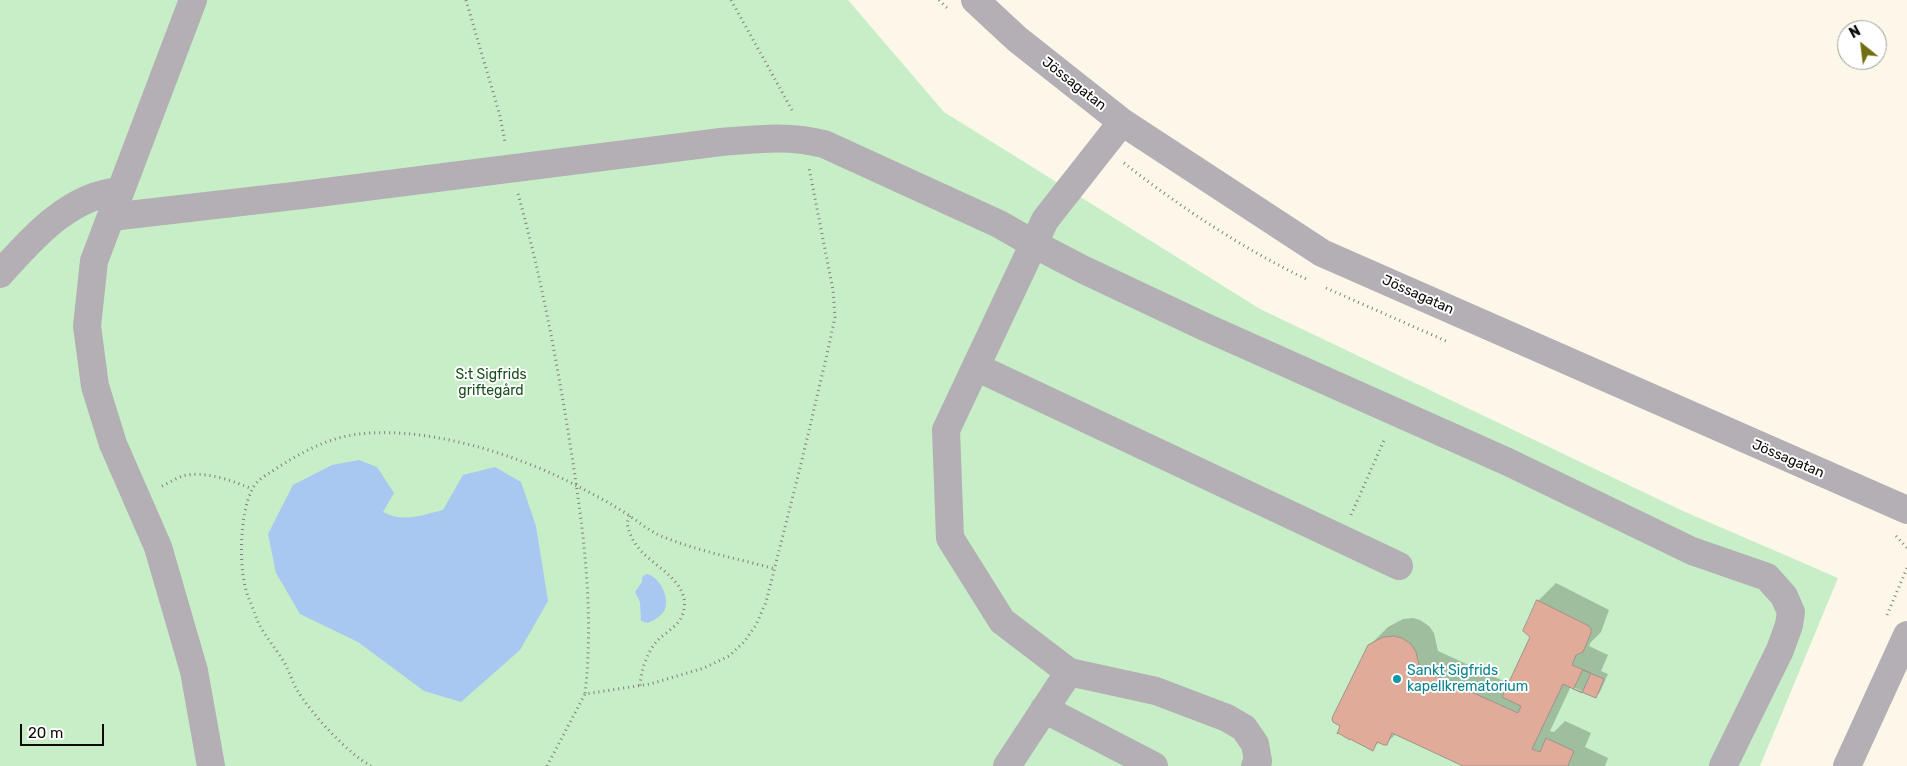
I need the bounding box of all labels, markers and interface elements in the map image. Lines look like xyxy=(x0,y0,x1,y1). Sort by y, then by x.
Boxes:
north arrow xyxy=(1837,20,1887,70)
text: N xyxy=(1846,22,1863,42)
street label: Jössagatan xyxy=(1039,54,1109,114)
street label: Jössagatan xyxy=(1380,272,1456,318)
park label: S:t Sigfrids griftegård xyxy=(455,367,527,400)
street label: Jössagatan xyxy=(1749,436,1827,482)
place label: Sankt Sigfrids kapellkrematorium xyxy=(1407,663,1528,696)
marker: Sankt Sigfrids kapellkrematorium xyxy=(1391,673,1403,685)
scale bar xyxy=(22,714,106,746)
text: 20 m xyxy=(28,724,63,742)

